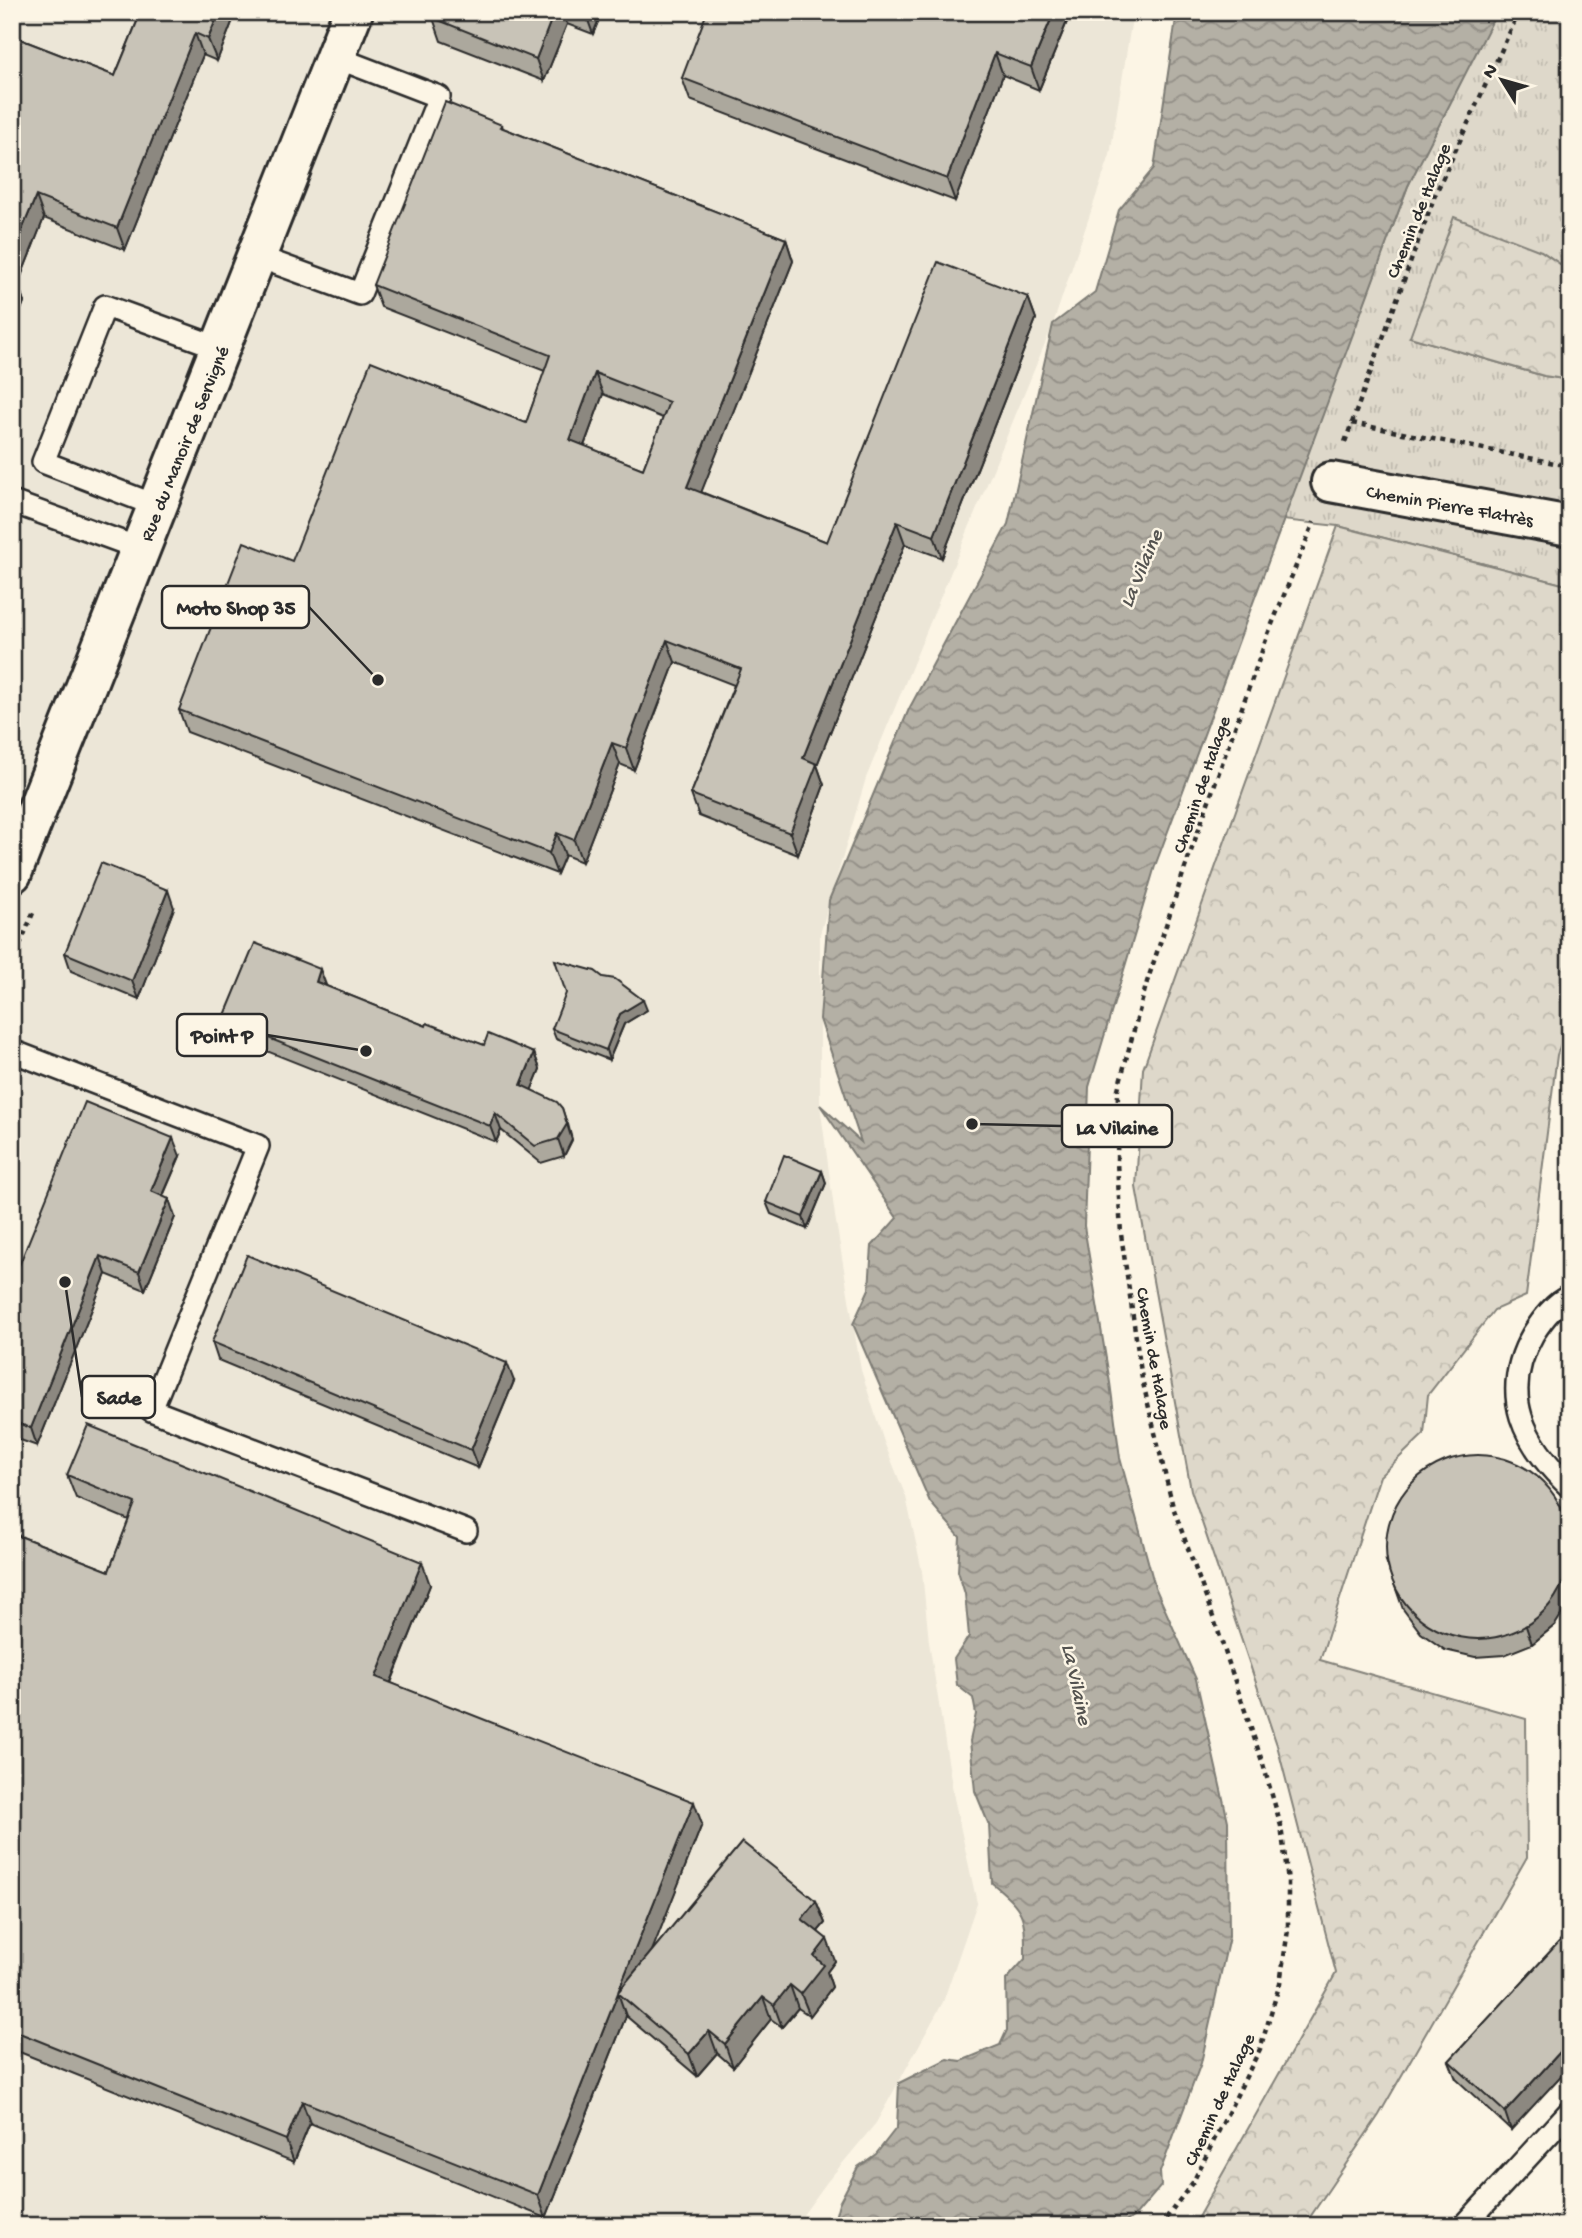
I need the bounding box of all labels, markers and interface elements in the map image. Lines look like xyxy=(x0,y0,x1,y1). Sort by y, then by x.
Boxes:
north arrow xyxy=(1466,46,1536,116)
text: N xyxy=(1478,60,1504,84)
street label: Chemin de Halage xyxy=(1383,140,1458,282)
street label: Rue du Manoir de Servigné xyxy=(137,343,236,545)
street label: Chemin Pierre Flatrès xyxy=(1364,481,1536,534)
water label: La Vilaine xyxy=(1116,526,1171,612)
callout: Moto Shop 35 xyxy=(162,586,309,628)
text: Moto Shop 35 xyxy=(176,598,296,623)
street label: Chemin de Halage xyxy=(1169,713,1238,857)
callout: Point P xyxy=(177,1014,267,1056)
text: Point P xyxy=(190,1026,254,1051)
callout: La Vilaine xyxy=(1062,1105,1172,1147)
text: La Vilaine xyxy=(1076,1118,1159,1143)
street label: Chemin de Halage xyxy=(1129,1286,1176,1432)
callout: Sade xyxy=(82,1376,155,1418)
text: Sade xyxy=(97,1388,142,1413)
water label: La Vilaine xyxy=(1054,1642,1096,1729)
street label: Chemin de Halage xyxy=(1180,2030,1262,2170)

